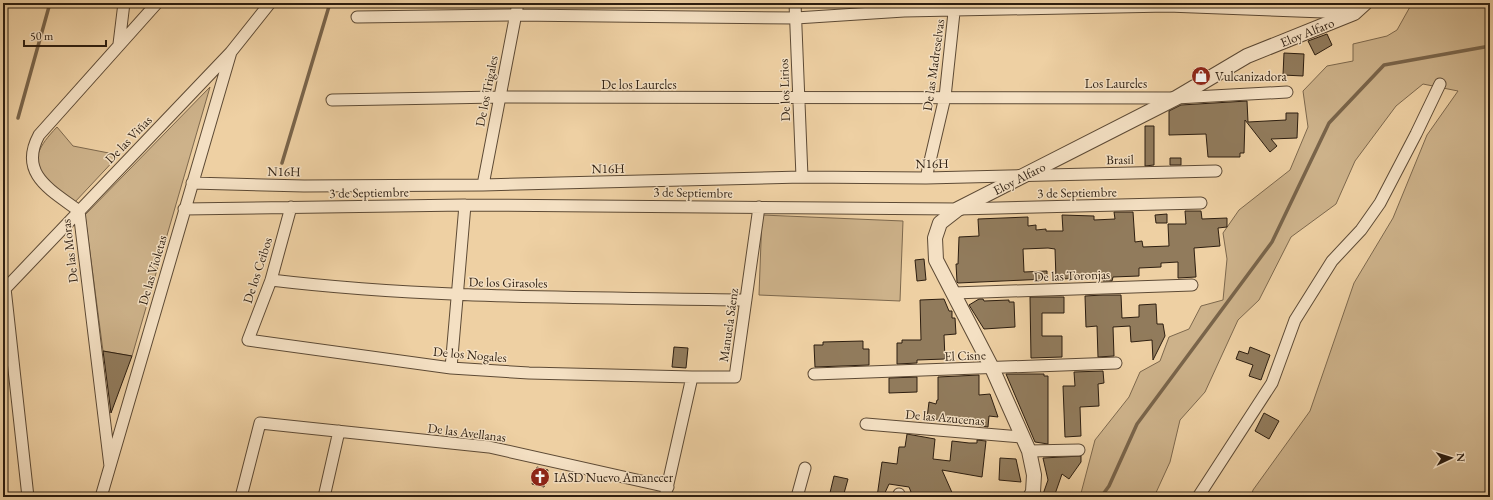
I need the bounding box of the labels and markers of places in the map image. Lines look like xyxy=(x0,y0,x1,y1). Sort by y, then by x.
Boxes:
shop icon: Vulcanizadora xyxy=(1190,65,1212,87)
place label: Vulcanizadora xyxy=(1215,68,1287,85)
church icon: IASD Nuevo Amanecer xyxy=(529,466,551,488)
place label: IASD Nuevo Amanecer xyxy=(554,469,674,486)

